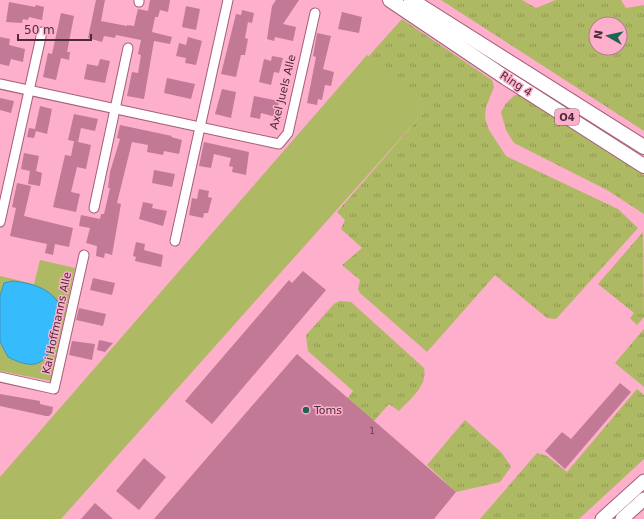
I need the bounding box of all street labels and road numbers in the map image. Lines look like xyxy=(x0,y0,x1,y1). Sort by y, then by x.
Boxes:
street label: Axel Juels Alle xyxy=(267,53,299,131)
street label: Ring 4 xyxy=(498,69,534,99)
road number: O4 xyxy=(555,109,579,125)
street label: Kai Hoffmanns Alle xyxy=(40,271,74,375)

